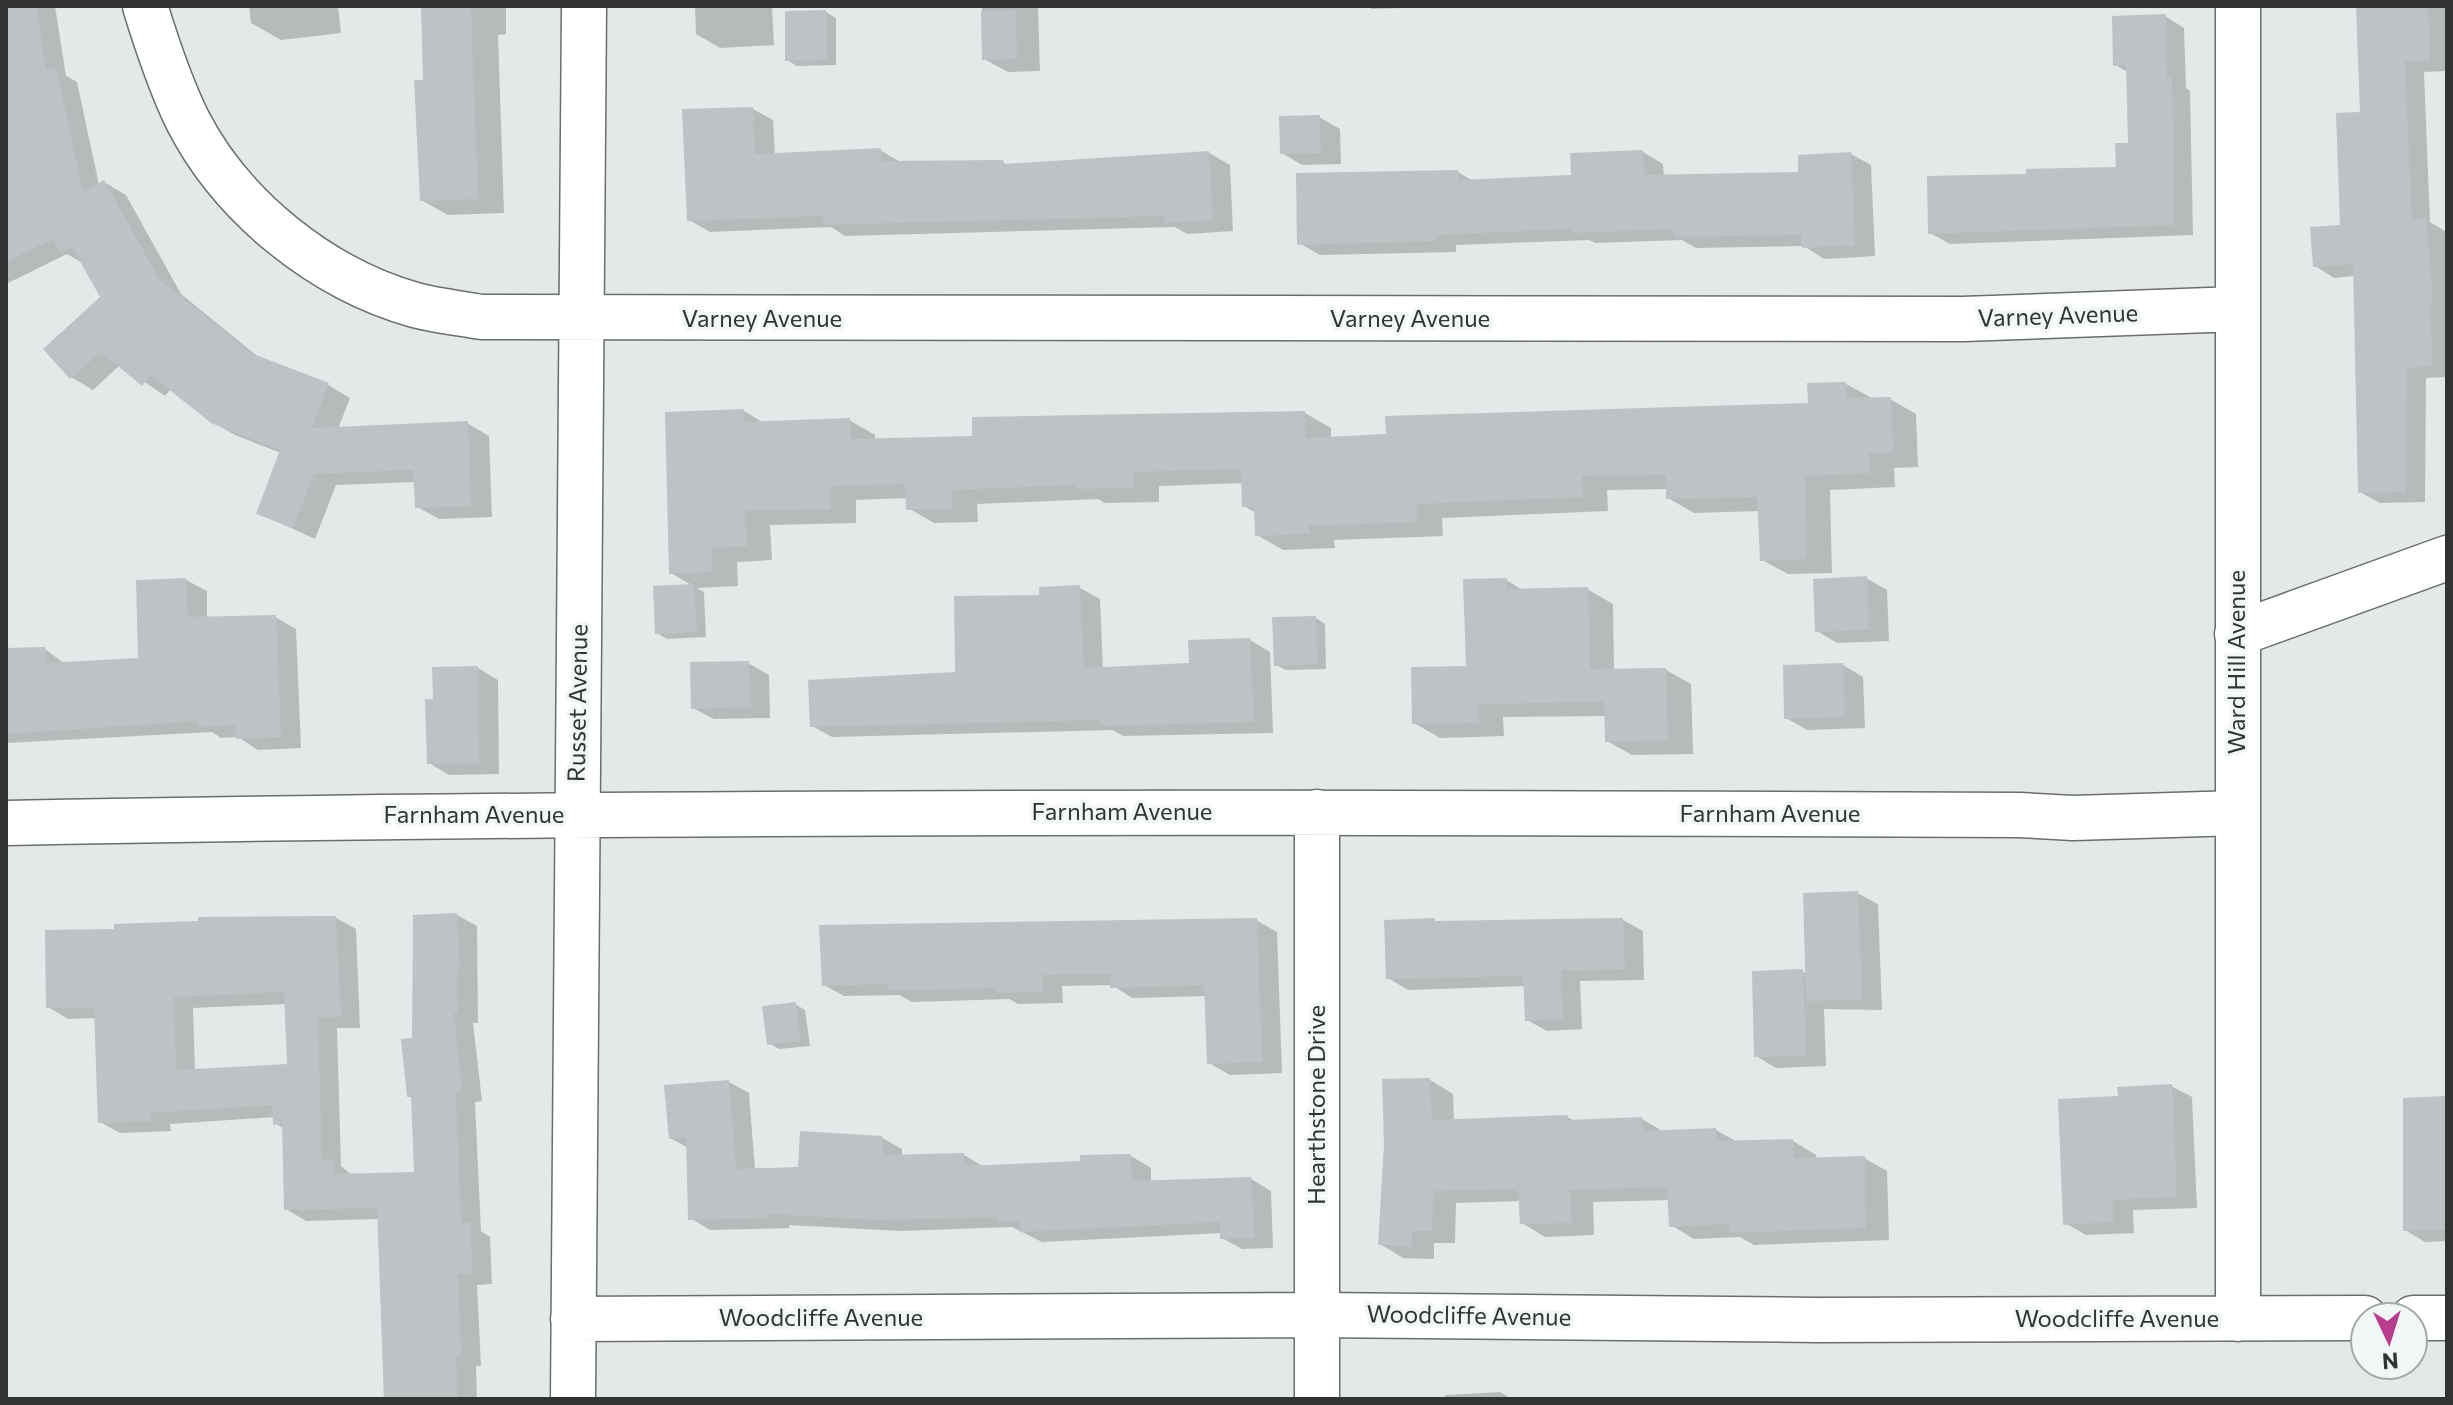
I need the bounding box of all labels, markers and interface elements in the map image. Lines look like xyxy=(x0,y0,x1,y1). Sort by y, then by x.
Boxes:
street label: Varney Avenue xyxy=(1977,297,2139,332)
street label: Varney Avenue xyxy=(682,303,842,332)
street label: Varney Avenue xyxy=(1330,303,1490,332)
street label: Ward Hill Avenue xyxy=(2221,570,2250,754)
street label: Russet Avenue xyxy=(561,624,592,782)
street label: Farnham Avenue xyxy=(1031,796,1213,825)
street label: Farnham Avenue xyxy=(1679,798,1861,827)
street label: Farnham Avenue xyxy=(383,799,565,828)
street label: Hearthstone Drive xyxy=(1301,1005,1330,1205)
street label: Woodcliffe Avenue xyxy=(1366,1298,1572,1331)
north arrow xyxy=(2349,1301,2429,1381)
street label: Woodcliffe Avenue xyxy=(719,1302,923,1331)
street label: Woodcliffe Avenue xyxy=(2015,1303,2219,1332)
text: N xyxy=(2381,1347,2400,1375)

